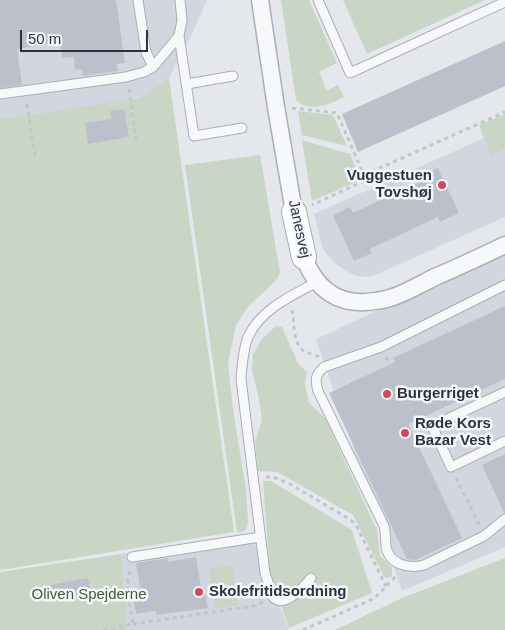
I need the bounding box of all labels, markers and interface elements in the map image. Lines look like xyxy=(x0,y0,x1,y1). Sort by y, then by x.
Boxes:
scale bar xyxy=(22,20,150,52)
text: 50 m xyxy=(28,30,61,47)
place label: Vuggestuen Tovshøj xyxy=(347,167,432,202)
marker: Vuggestuen Tovshøj xyxy=(436,179,448,191)
street label: Janesvej xyxy=(284,198,314,260)
place label: Burgerriget xyxy=(397,385,479,403)
marker: Burgerriget xyxy=(381,388,393,400)
place label: Røde Kors Bazar Vest xyxy=(415,415,491,450)
marker: Røde Kors Bazar Vest xyxy=(399,427,411,439)
place label: Skolefritidsordning xyxy=(209,583,347,601)
park label: Oliven Spejderne xyxy=(31,586,147,604)
marker: Skolefritidsordning xyxy=(193,586,205,598)

